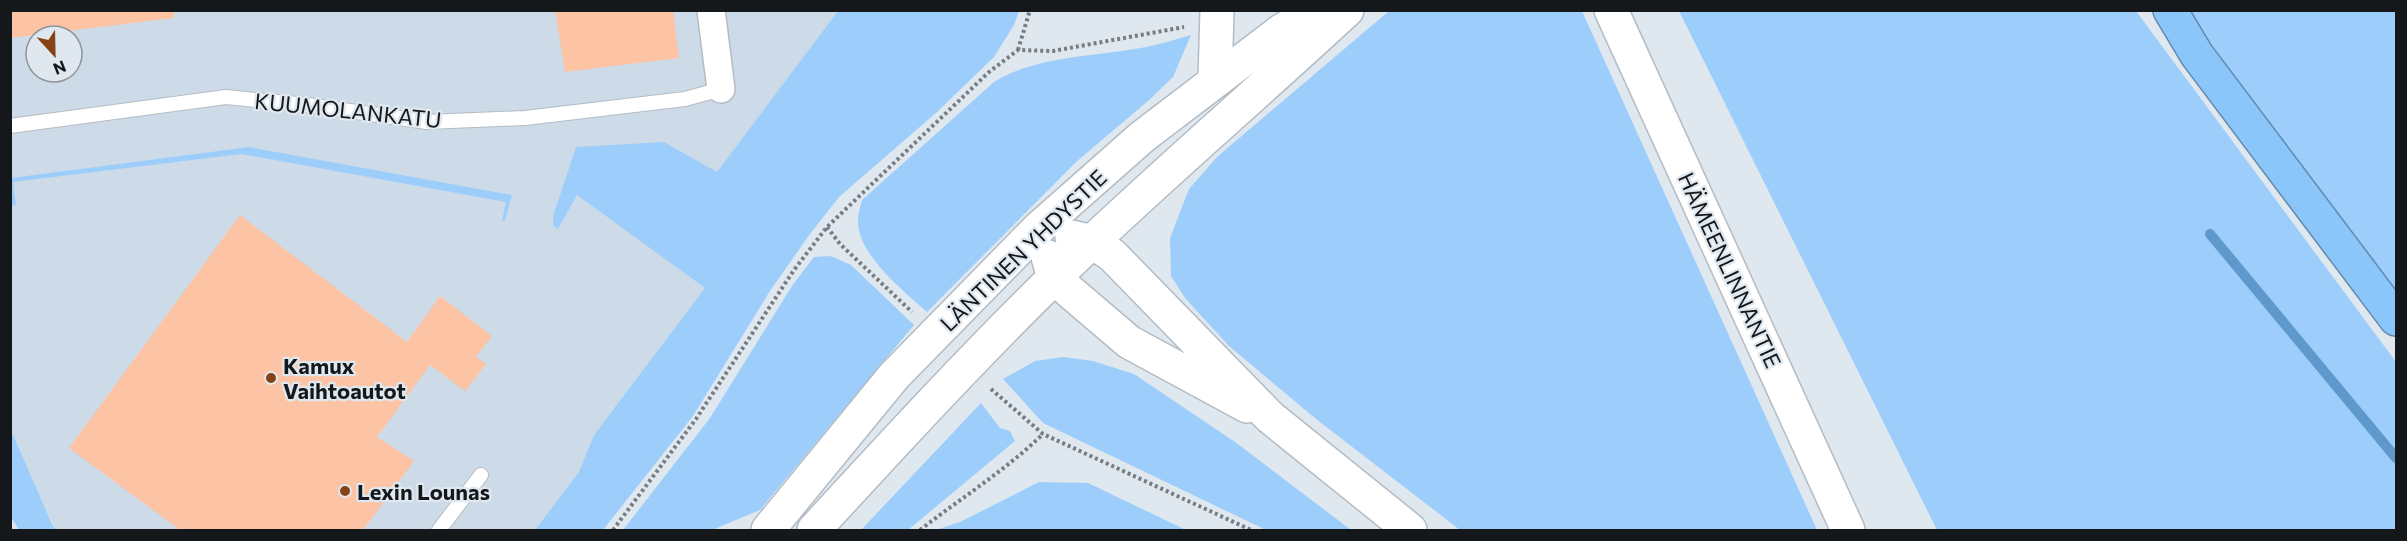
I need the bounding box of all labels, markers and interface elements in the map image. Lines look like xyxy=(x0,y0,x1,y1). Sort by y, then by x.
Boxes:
north arrow xyxy=(24,24,84,84)
text: N xyxy=(51,57,69,79)
street label: KUUMOLANKATU xyxy=(253,87,443,133)
street label: LÄNTINEN YHDYSTIE xyxy=(934,164,1112,336)
street label: HÄMEENLINNANTIE xyxy=(1673,168,1787,372)
place label: Kamux Vaihtoautot xyxy=(283,352,406,404)
marker: Kamux Vaihtoautot xyxy=(264,371,278,385)
place label: Lexin Lounas xyxy=(357,478,490,505)
marker: Lexin Lounas xyxy=(338,484,352,498)

